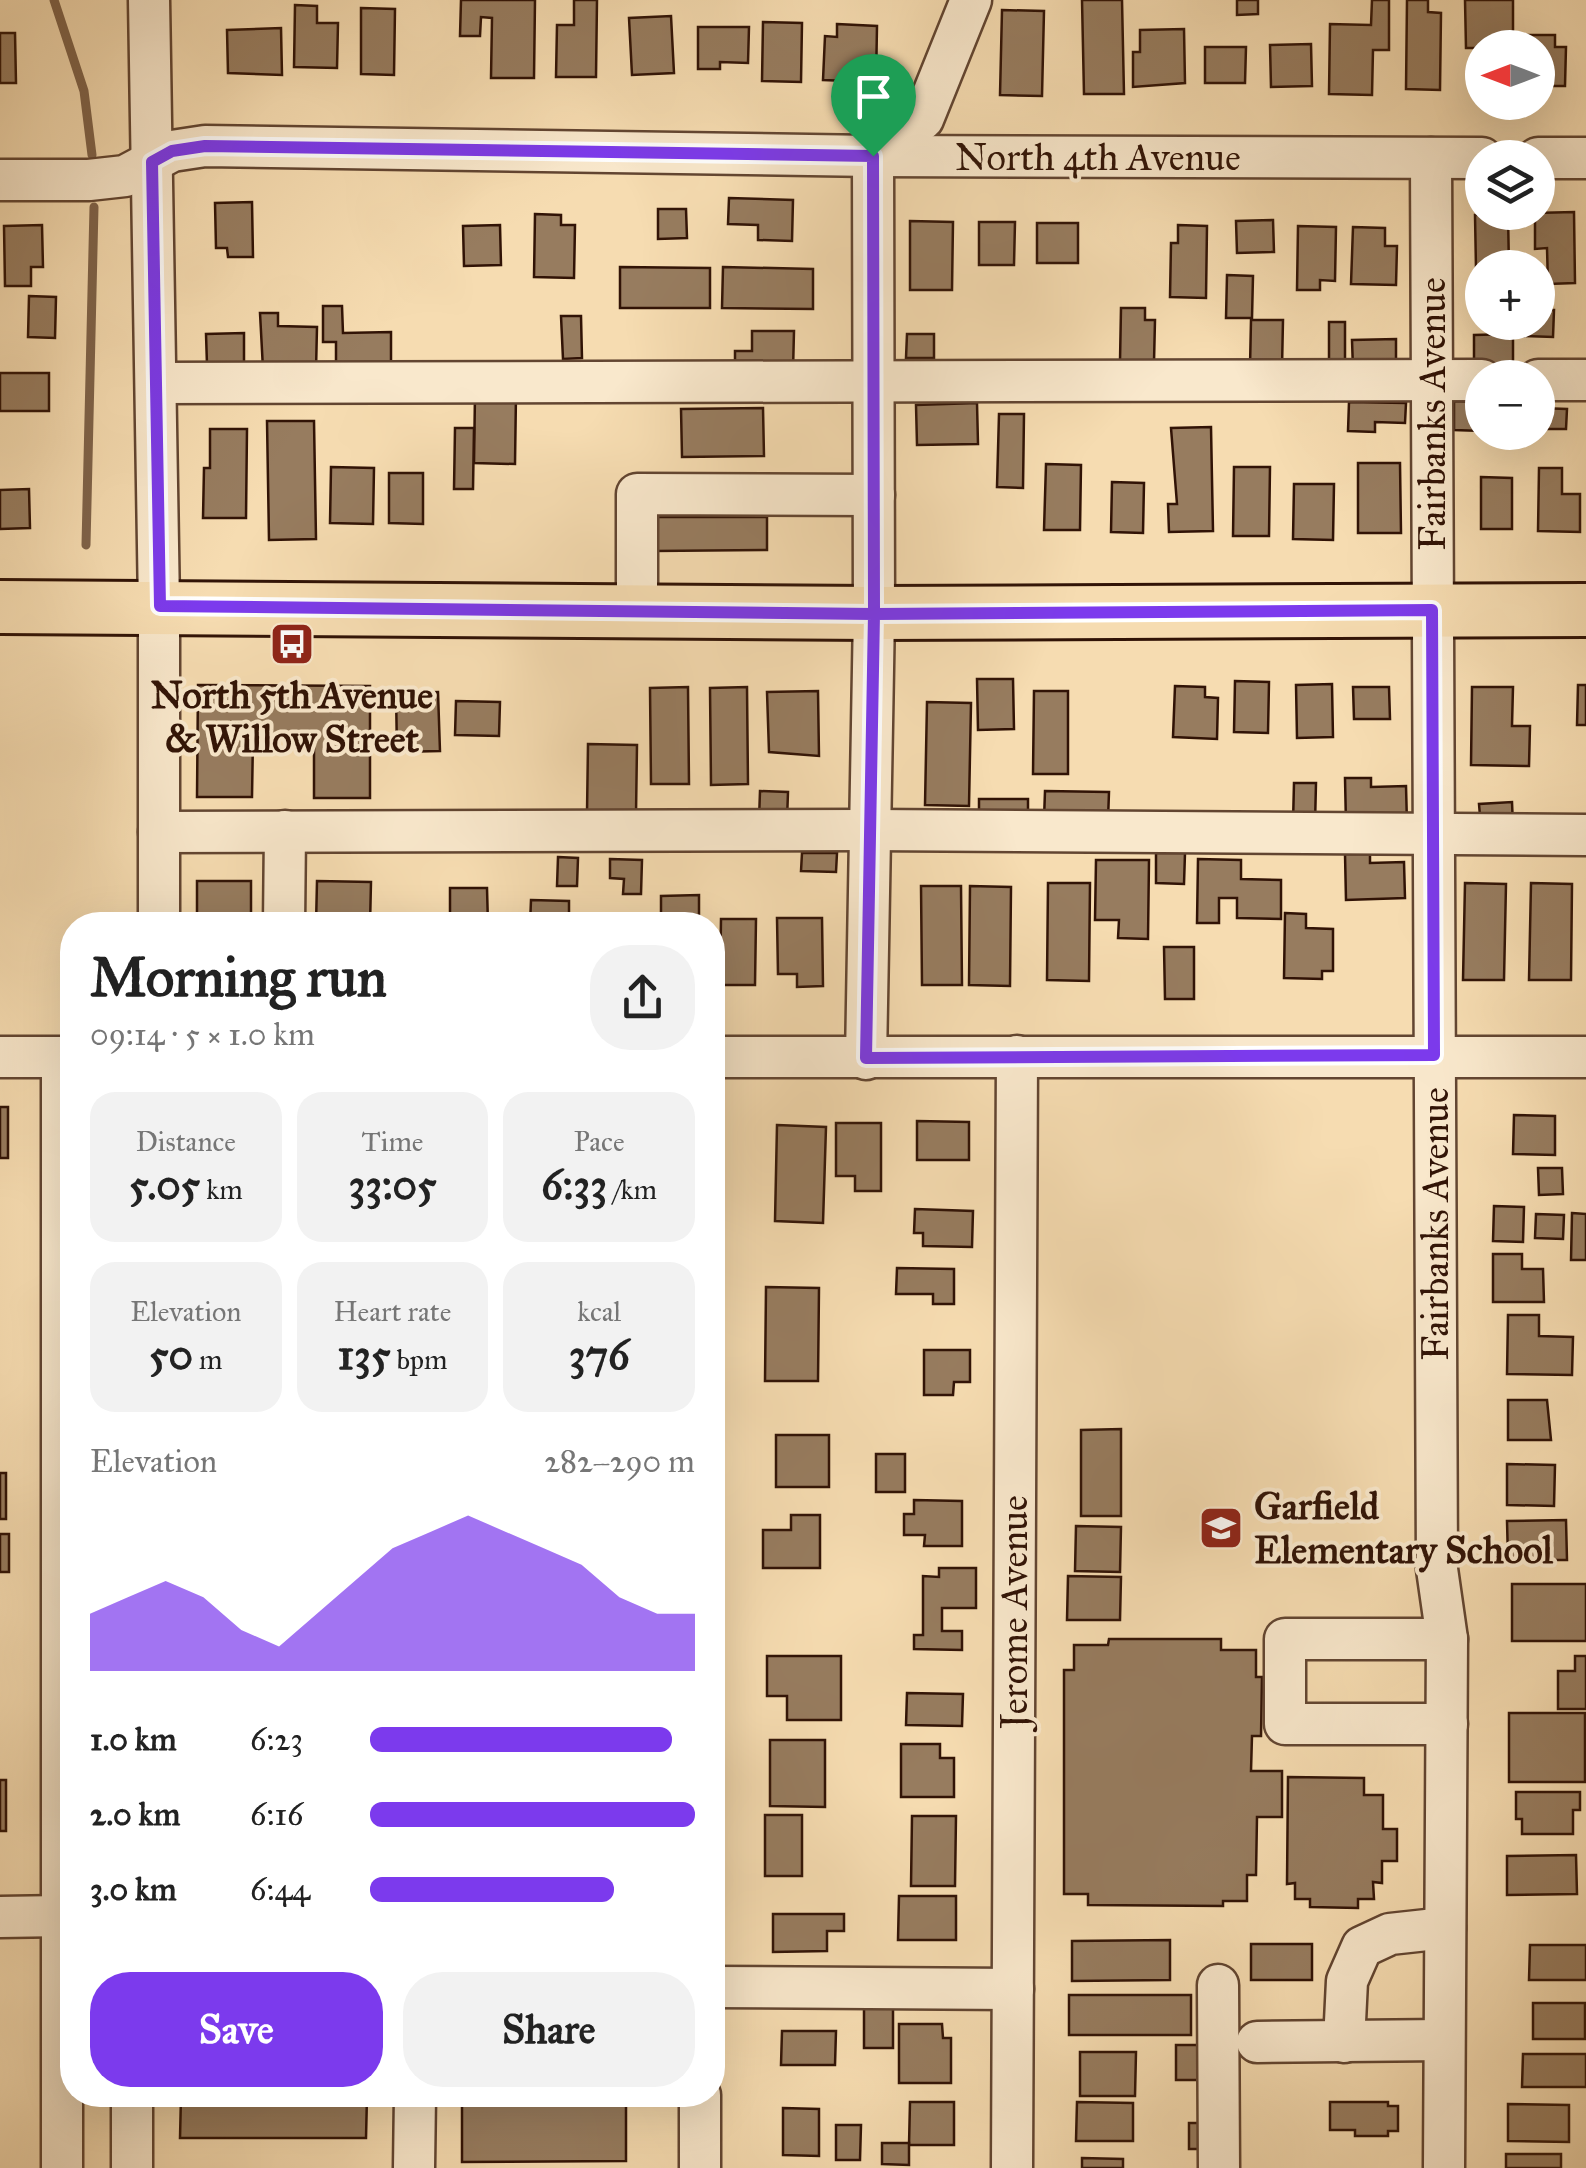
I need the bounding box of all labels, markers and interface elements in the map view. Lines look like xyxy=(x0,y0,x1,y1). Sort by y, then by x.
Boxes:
north arrow xyxy=(1465,30,1555,120)
map controls xyxy=(1465,30,1555,450)
pin xyxy=(831,54,916,157)
icon: arrive xyxy=(846,69,901,124)
street label: North 4th Avenue xyxy=(955,134,1241,180)
button: layers xyxy=(1465,140,1555,230)
button: + xyxy=(1465,250,1555,340)
street label: Fairbanks Avenue xyxy=(1409,277,1455,551)
button: − xyxy=(1465,360,1555,450)
bus stop icon: North 5th Avenue & Willow Street xyxy=(269,621,315,667)
place label: North 5th Avenue & Willow Street xyxy=(151,672,433,762)
text: Morning run xyxy=(90,944,387,1011)
button: share xyxy=(590,945,695,1050)
text: 09:14 · 5 × 1.0 km xyxy=(90,1015,315,1054)
street label: Fairbanks Avenue xyxy=(1412,1087,1458,1361)
text: Distance xyxy=(136,1124,236,1159)
text: Time xyxy=(361,1124,423,1159)
text: Pace xyxy=(574,1124,625,1159)
text: 5.05 xyxy=(129,1159,200,1211)
text: 33:05 xyxy=(348,1159,437,1211)
text: 6:33 xyxy=(541,1159,607,1211)
text: km xyxy=(200,1172,243,1207)
text: /km xyxy=(607,1172,657,1207)
text: Elevation xyxy=(130,1294,241,1329)
text: Heart rate xyxy=(334,1294,451,1329)
text: kcal xyxy=(577,1294,621,1329)
text: 50 xyxy=(149,1329,193,1381)
text: 135 xyxy=(338,1329,390,1381)
text: 376 xyxy=(569,1329,629,1381)
text: m xyxy=(193,1342,223,1377)
text: bpm xyxy=(390,1342,447,1377)
text: Elevation xyxy=(90,1442,217,1481)
text: 282–290 m xyxy=(544,1442,695,1481)
place label: Garfield Elementary School xyxy=(1254,1483,1554,1573)
street label: Jerome Avenue xyxy=(991,1495,1038,1733)
school or university icon: Garfield Elementary School xyxy=(1198,1505,1244,1551)
text: 1.0 km xyxy=(90,1720,177,1759)
text: 6:23 xyxy=(250,1720,303,1759)
text: 2.0 km xyxy=(90,1795,180,1834)
text: 6:16 xyxy=(250,1795,303,1834)
text: 3.0 km xyxy=(90,1870,177,1909)
text: 6:44 xyxy=(250,1870,310,1909)
button: Save xyxy=(90,1972,383,2087)
button: Share xyxy=(403,1972,695,2087)

